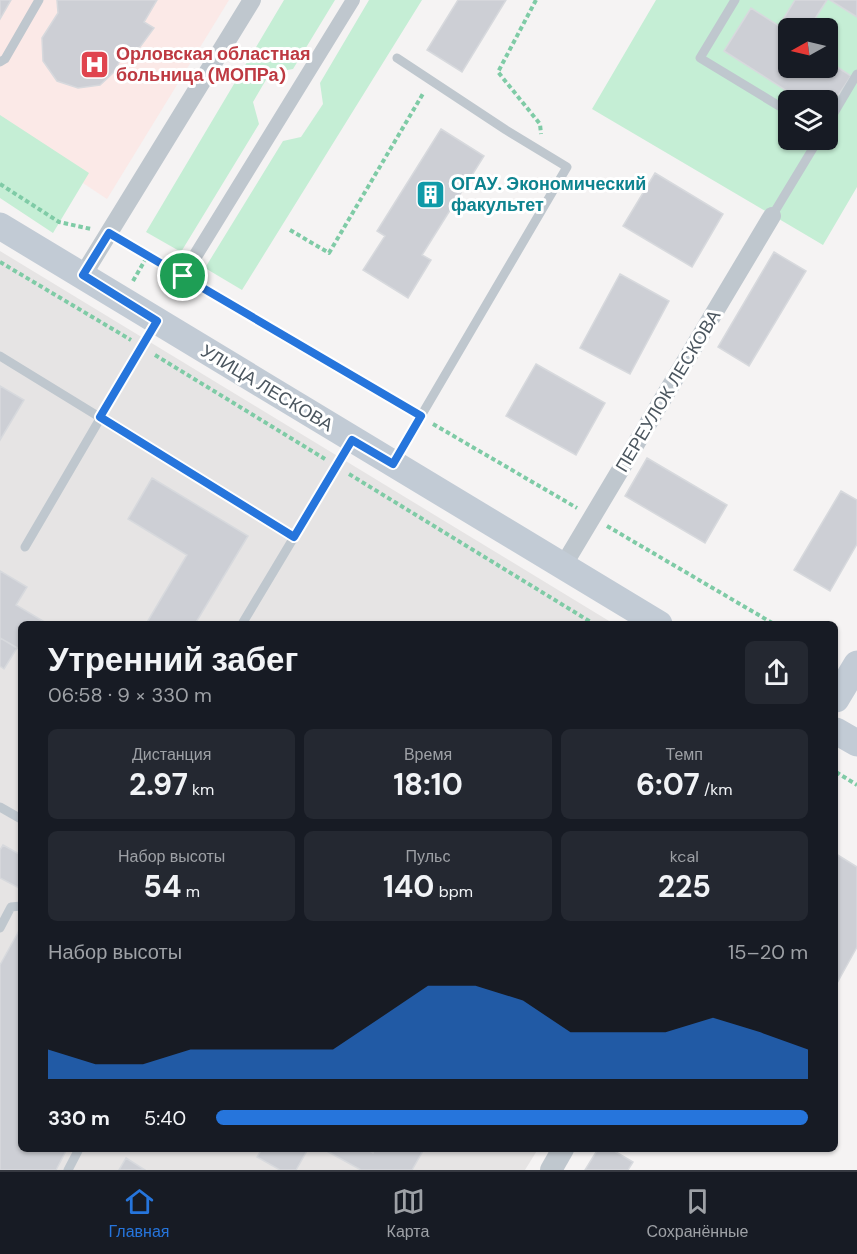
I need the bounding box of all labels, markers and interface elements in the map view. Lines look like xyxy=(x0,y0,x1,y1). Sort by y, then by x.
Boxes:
north arrow xyxy=(778,18,838,78)
map controls xyxy=(778,18,838,150)
place label: Орловская областная больница (МОПРа) xyxy=(116,42,310,87)
hospital icon: Орловская областная больница (МОПРа) xyxy=(79,48,111,80)
button: layers xyxy=(778,90,838,150)
place label: ОГАУ. Экономический факультет xyxy=(451,172,646,217)
building icon: ОГАУ. Экономический факультет xyxy=(414,178,446,210)
pin xyxy=(157,250,208,301)
icon: arrive xyxy=(166,259,199,292)
street label: ПЕРЕУЛОК ЛЕСКОВА xyxy=(610,305,726,477)
street label: УЛИЦА ЛЕСКОВА xyxy=(196,339,338,437)
text: Утренний забег xyxy=(48,638,298,681)
button: share xyxy=(745,641,808,704)
text: 06:58 · 9 × 330 m xyxy=(48,682,212,708)
text: Дистанция xyxy=(132,744,211,765)
text: Время xyxy=(404,744,452,765)
text: Темп xyxy=(666,744,703,765)
text: 2.97 xyxy=(129,765,188,804)
text: 18:10 xyxy=(393,765,463,804)
text: 6:07 xyxy=(636,765,700,804)
text: km xyxy=(188,779,214,800)
text: /km xyxy=(700,779,733,800)
text: Набор высоты xyxy=(118,846,225,867)
text: Пульс xyxy=(406,846,450,867)
text: kcal xyxy=(670,846,699,867)
text: 54 xyxy=(143,867,181,906)
text: 140 xyxy=(383,867,434,906)
text: 225 xyxy=(658,867,711,906)
text: m xyxy=(181,881,200,902)
text: bpm xyxy=(434,881,473,902)
text: Набор высоты xyxy=(48,939,182,965)
text: 15–20 m xyxy=(728,939,808,965)
text: 330 m xyxy=(48,1105,110,1131)
text: 5:40 xyxy=(144,1105,186,1131)
tab: Главная xyxy=(109,1185,169,1242)
tab: Карта xyxy=(387,1185,429,1242)
tab: Сохранённые xyxy=(647,1185,748,1242)

